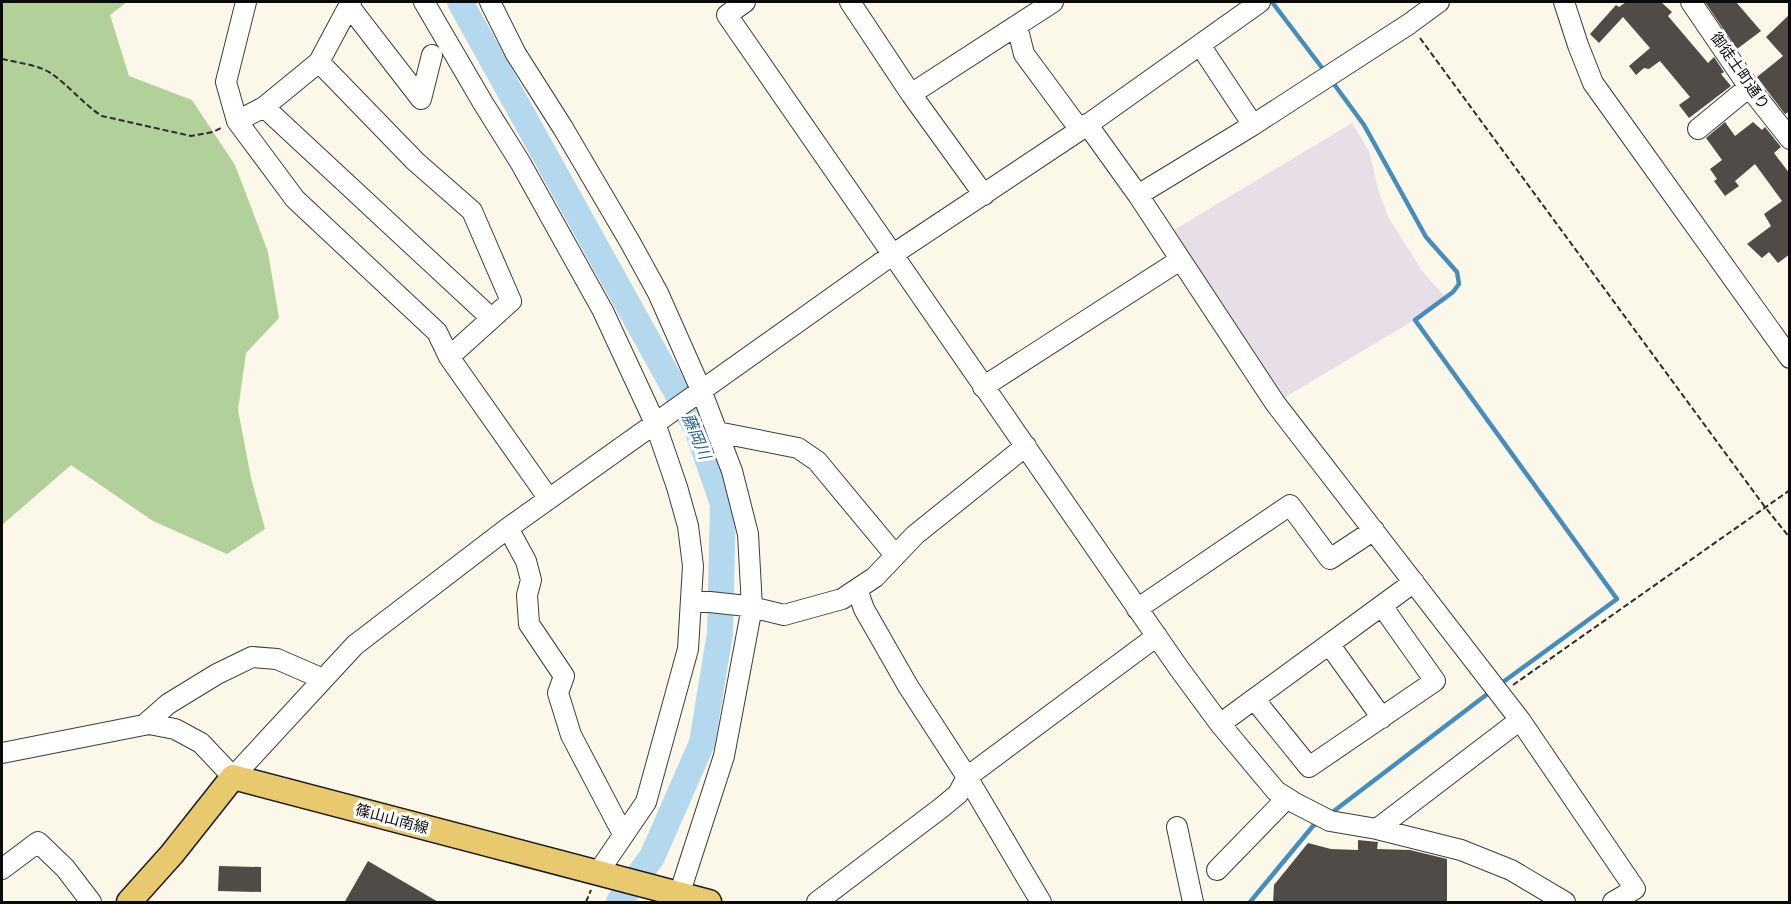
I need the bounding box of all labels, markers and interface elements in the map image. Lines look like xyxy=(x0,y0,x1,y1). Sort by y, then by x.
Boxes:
street label: 御徒士町通り xyxy=(1707,28,1774,113)
water label: 藤岡川 xyxy=(678,410,716,464)
street label: 篠山山南線 xyxy=(353,800,431,837)

